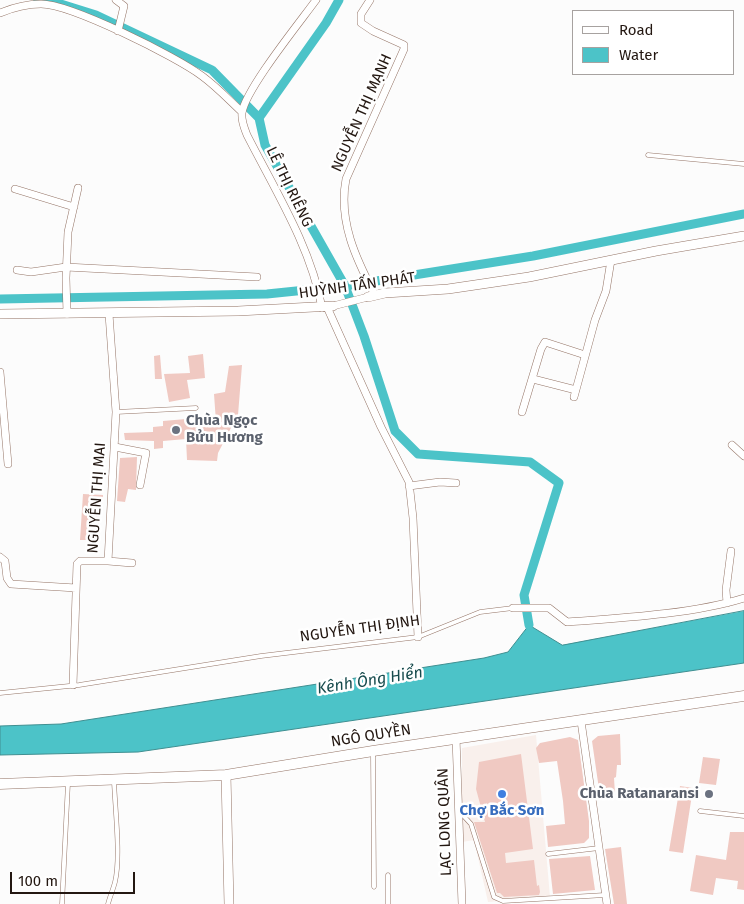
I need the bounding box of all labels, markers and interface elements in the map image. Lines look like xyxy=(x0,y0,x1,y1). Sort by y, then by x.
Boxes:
legend xyxy=(572,10,734,75)
text: Road xyxy=(619,21,654,39)
text: Water xyxy=(619,46,658,64)
street label: NGUYỄN THỊ MẠNH xyxy=(328,51,396,175)
street label: LÊ THỊ RIÊNG xyxy=(262,144,316,230)
street label: HUỲNH TẤN PHÁT xyxy=(298,269,416,303)
place label: Chùa Ngọc Bửu Hương xyxy=(186,412,263,447)
marker: Chùa Ngọc Bửu Hương xyxy=(170,424,182,436)
street label: NGUYỄN THỊ MAI xyxy=(84,442,110,554)
street label: NGUYỄN THỊ ĐỊNH xyxy=(299,612,421,646)
water label: Kênh Ông Hiển xyxy=(316,663,424,699)
street label: NGÔ QUYỀN xyxy=(330,721,412,751)
street label: LẠC LONG QUÂN xyxy=(434,768,456,876)
place label: Chùa Ratanaransi xyxy=(580,785,699,803)
marker: Chợ Bắc Sơn xyxy=(496,788,508,800)
marker: Chùa Ratanaransi xyxy=(703,788,715,800)
place label: Chợ Bắc Sơn xyxy=(460,802,544,820)
scale bar xyxy=(12,862,138,894)
text: 100 m xyxy=(18,872,58,890)

